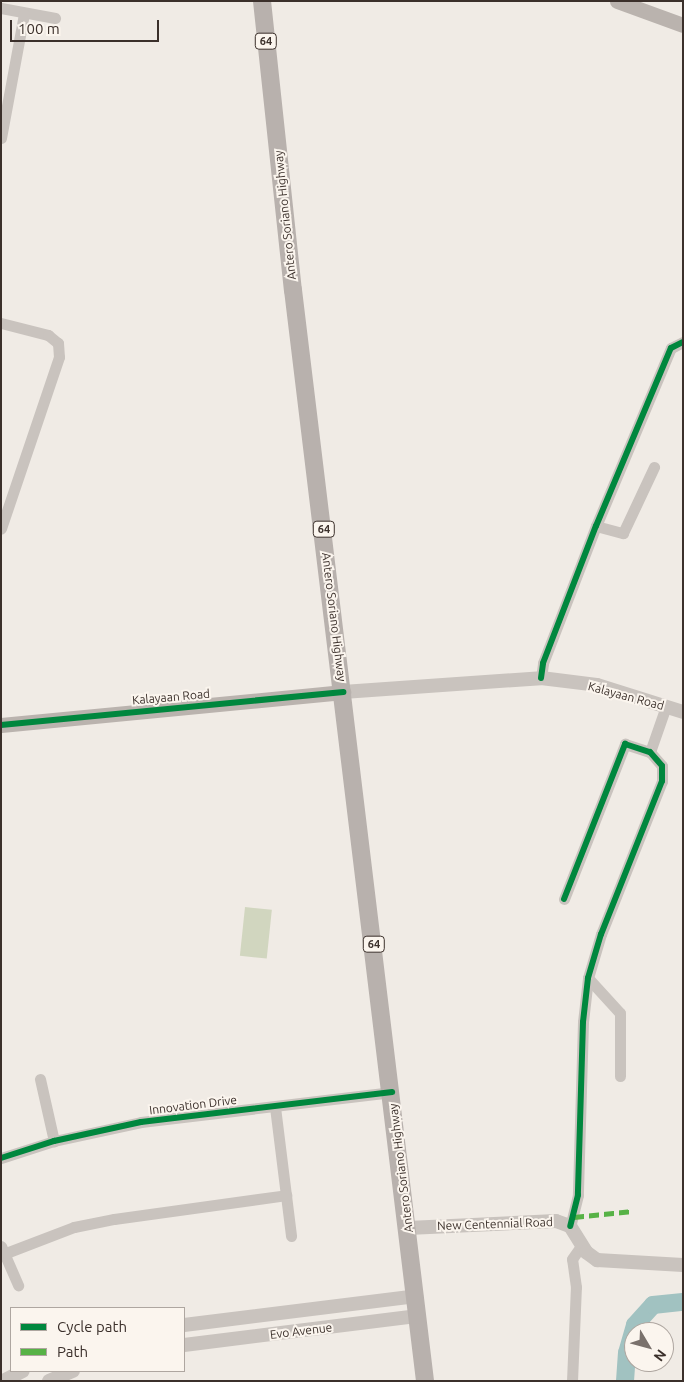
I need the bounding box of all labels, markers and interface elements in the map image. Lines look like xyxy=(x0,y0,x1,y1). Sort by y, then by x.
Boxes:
scale bar xyxy=(12,10,161,42)
text: 100 m xyxy=(18,20,60,37)
road number: 64 xyxy=(255,32,277,49)
street label: Antero Soriano Highway xyxy=(271,150,299,280)
road number: 64 xyxy=(313,520,335,538)
street label: Antero Soriano Highway xyxy=(319,552,349,682)
street label: Kalayaan Road xyxy=(586,679,666,713)
street label: Kalayaan Road xyxy=(131,686,211,708)
road number: 64 xyxy=(363,936,385,952)
street label: Innovation Drive xyxy=(148,1092,238,1118)
street label: Antero Soriano Highway xyxy=(386,1103,416,1233)
street label: New Centennial Road xyxy=(437,1215,553,1233)
legend xyxy=(10,1307,185,1372)
text: Cycle path xyxy=(57,1318,127,1335)
street label: Evo Avenue xyxy=(269,1320,333,1342)
north arrow xyxy=(624,1322,674,1372)
text: Path xyxy=(57,1343,88,1360)
text: N xyxy=(651,1346,670,1364)

